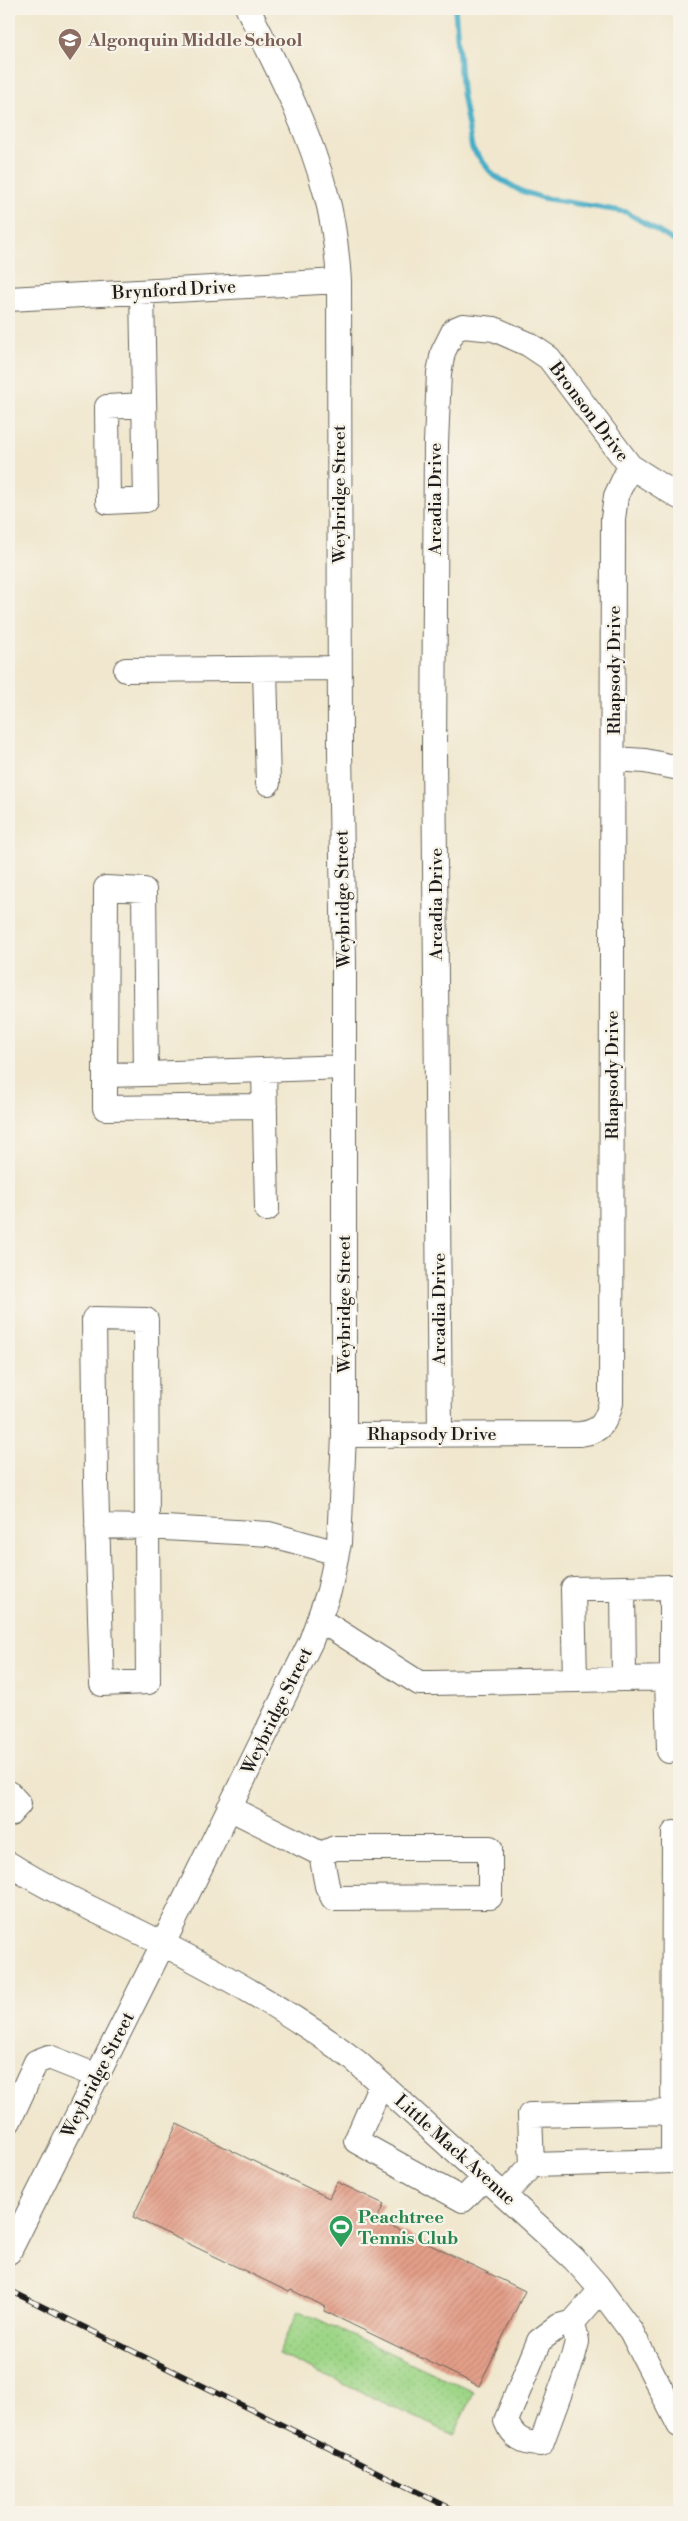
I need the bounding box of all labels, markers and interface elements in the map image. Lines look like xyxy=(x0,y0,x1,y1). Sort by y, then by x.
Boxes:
school or university icon: Algonquin Middle School xyxy=(57,27,83,61)
place label: Algonquin Middle School xyxy=(87,29,303,52)
street label: Brynford Drive xyxy=(110,275,237,305)
street label: Bronson Drive xyxy=(543,357,634,467)
street label: Weybridge Street xyxy=(328,424,351,564)
street label: Arcadia Drive xyxy=(424,443,447,556)
street label: Rhapsody Drive xyxy=(603,605,626,735)
street label: Weybridge Street xyxy=(330,829,356,969)
street label: Arcadia Drive xyxy=(425,848,448,961)
street label: Rhapsody Drive xyxy=(601,1010,624,1140)
street label: Weybridge Street xyxy=(333,1234,356,1374)
street label: Arcadia Drive xyxy=(428,1253,451,1366)
street label: Rhapsody Drive xyxy=(367,1423,497,1446)
street label: Weybridge Street xyxy=(236,1643,318,1779)
street label: Weybridge Street xyxy=(56,2008,140,2143)
street label: Little Mack Avenue xyxy=(390,2090,520,2210)
place label: Peachtree Tennis Club xyxy=(358,2206,458,2250)
sports icon: Peachtree Tennis Club xyxy=(328,2214,354,2248)

